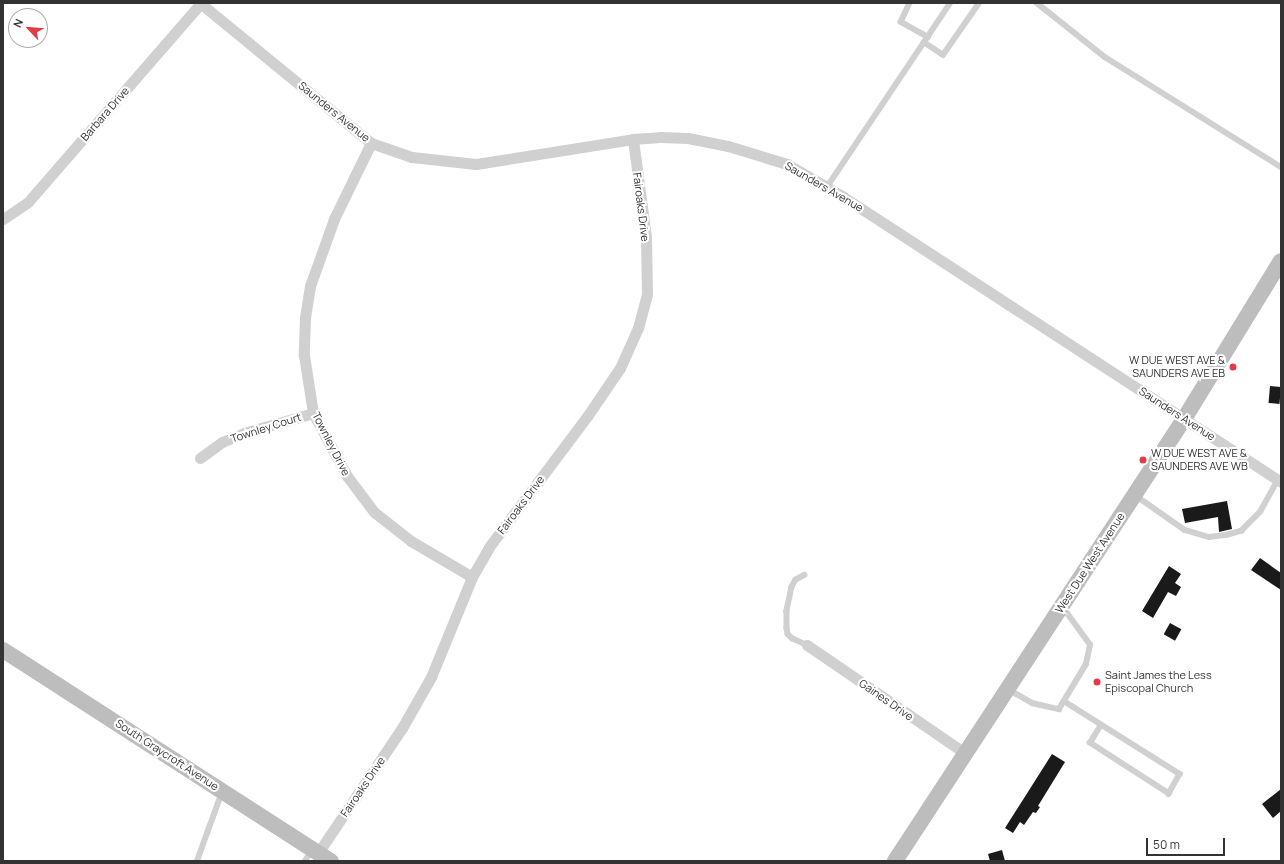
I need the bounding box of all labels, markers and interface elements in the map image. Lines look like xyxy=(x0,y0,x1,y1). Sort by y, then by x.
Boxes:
north arrow xyxy=(8,8,48,48)
text: N xyxy=(9,16,26,30)
street label: Saunders Avenue xyxy=(296,79,372,145)
street label: Barbara Drive xyxy=(78,84,132,144)
street label: Saunders Avenue xyxy=(782,159,866,215)
street label: Fairoaks Drive xyxy=(630,172,652,242)
place label: W DUE WEST AVE & SAUNDERS AVE EB xyxy=(1129,354,1225,380)
marker: W DUE WEST AVE & SAUNDERS AVE EB xyxy=(1228,362,1238,372)
street label: Saunders Avenue xyxy=(1136,384,1218,444)
street label: Townley Court xyxy=(229,410,303,446)
street label: Townley Drive xyxy=(309,410,353,478)
place label: W DUE WEST AVE & SAUNDERS AVE WB xyxy=(1151,447,1248,473)
marker: W DUE WEST AVE & SAUNDERS AVE WB xyxy=(1138,455,1148,465)
street label: Fairoaks Drive xyxy=(495,473,547,537)
street label: West Due West Avenue xyxy=(1053,510,1127,616)
place label: Saint James the Less Episcopal Church xyxy=(1105,669,1212,695)
street label: Gaines Drive xyxy=(856,677,916,723)
marker: Saint James the Less Episcopal Church xyxy=(1092,677,1102,687)
street label: South Graycroft Avenue xyxy=(113,717,221,793)
street label: Fairoaks Drive xyxy=(338,754,388,820)
scale bar xyxy=(1148,830,1227,856)
text: 50 m xyxy=(1153,836,1180,853)

